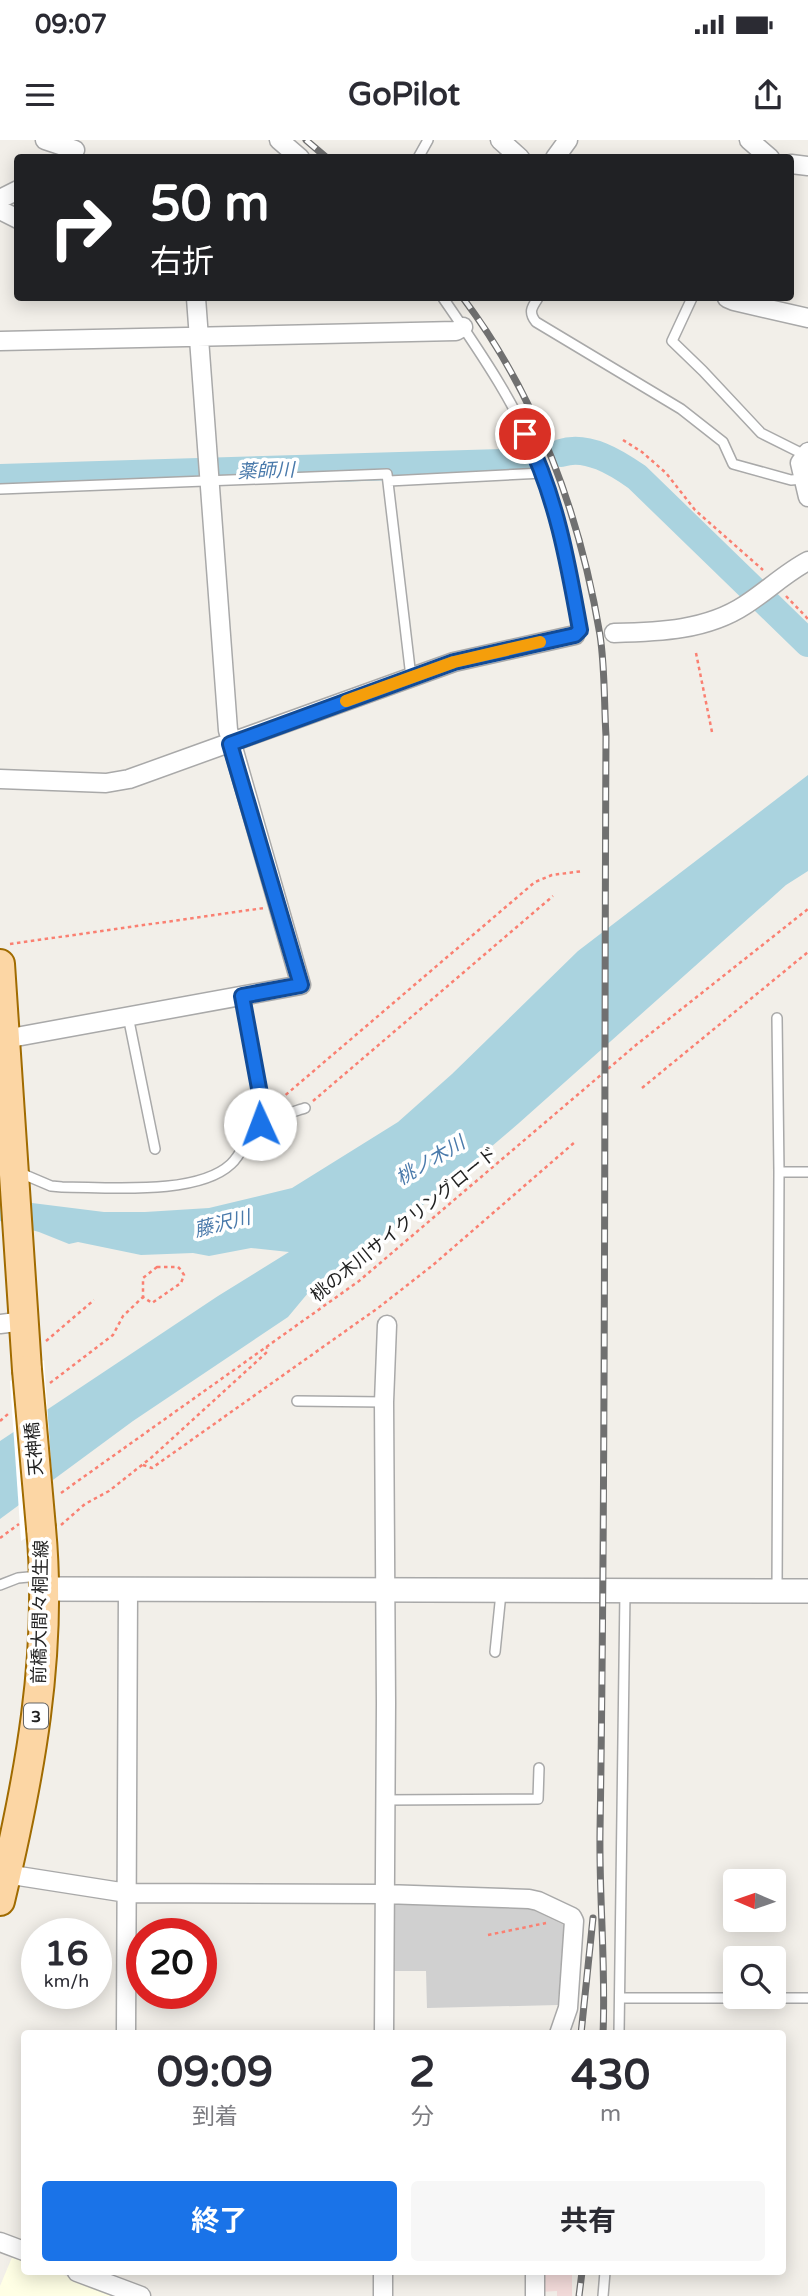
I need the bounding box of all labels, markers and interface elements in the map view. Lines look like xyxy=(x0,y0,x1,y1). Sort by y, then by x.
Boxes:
text: 09:07 xyxy=(35,9,107,40)
icon: menu xyxy=(21,76,59,114)
text: GoPilot xyxy=(348,76,460,114)
icon: share xyxy=(749,76,787,114)
text: 50 m xyxy=(150,175,269,234)
icon: right xyxy=(35,182,126,273)
text: 右折 xyxy=(150,243,214,281)
pin xyxy=(495,404,555,464)
icon: arrive xyxy=(506,415,544,453)
water label: 薬師川 xyxy=(237,459,297,483)
position arrow xyxy=(223,1087,297,1161)
water label: 桃ノ木川 xyxy=(392,1131,470,1190)
street label: 桃の木川サイクリングロード xyxy=(306,1142,502,1306)
water label: 藤沢川 xyxy=(192,1206,254,1242)
street label: 天神橋 xyxy=(21,1421,47,1477)
street label: 前橋大間々桐生線 xyxy=(28,1540,52,1684)
road number: 3 xyxy=(24,1704,48,1728)
north arrow xyxy=(723,1869,786,1932)
map controls xyxy=(723,1869,786,2009)
speed limit sign: 20 xyxy=(126,1918,217,2009)
text: 16 xyxy=(45,1933,88,1975)
button: search xyxy=(723,1946,786,2009)
text: km/h xyxy=(44,1970,89,1992)
text: 09:09 xyxy=(157,2047,273,2098)
text: 2 xyxy=(409,2047,435,2098)
text: 430 xyxy=(571,2050,650,2101)
text: m xyxy=(600,2100,621,2128)
text: 到着 xyxy=(192,2103,238,2131)
text: 分 xyxy=(411,2103,434,2131)
button: 終了 xyxy=(42,2181,397,2261)
button: 共有 xyxy=(411,2181,765,2261)

